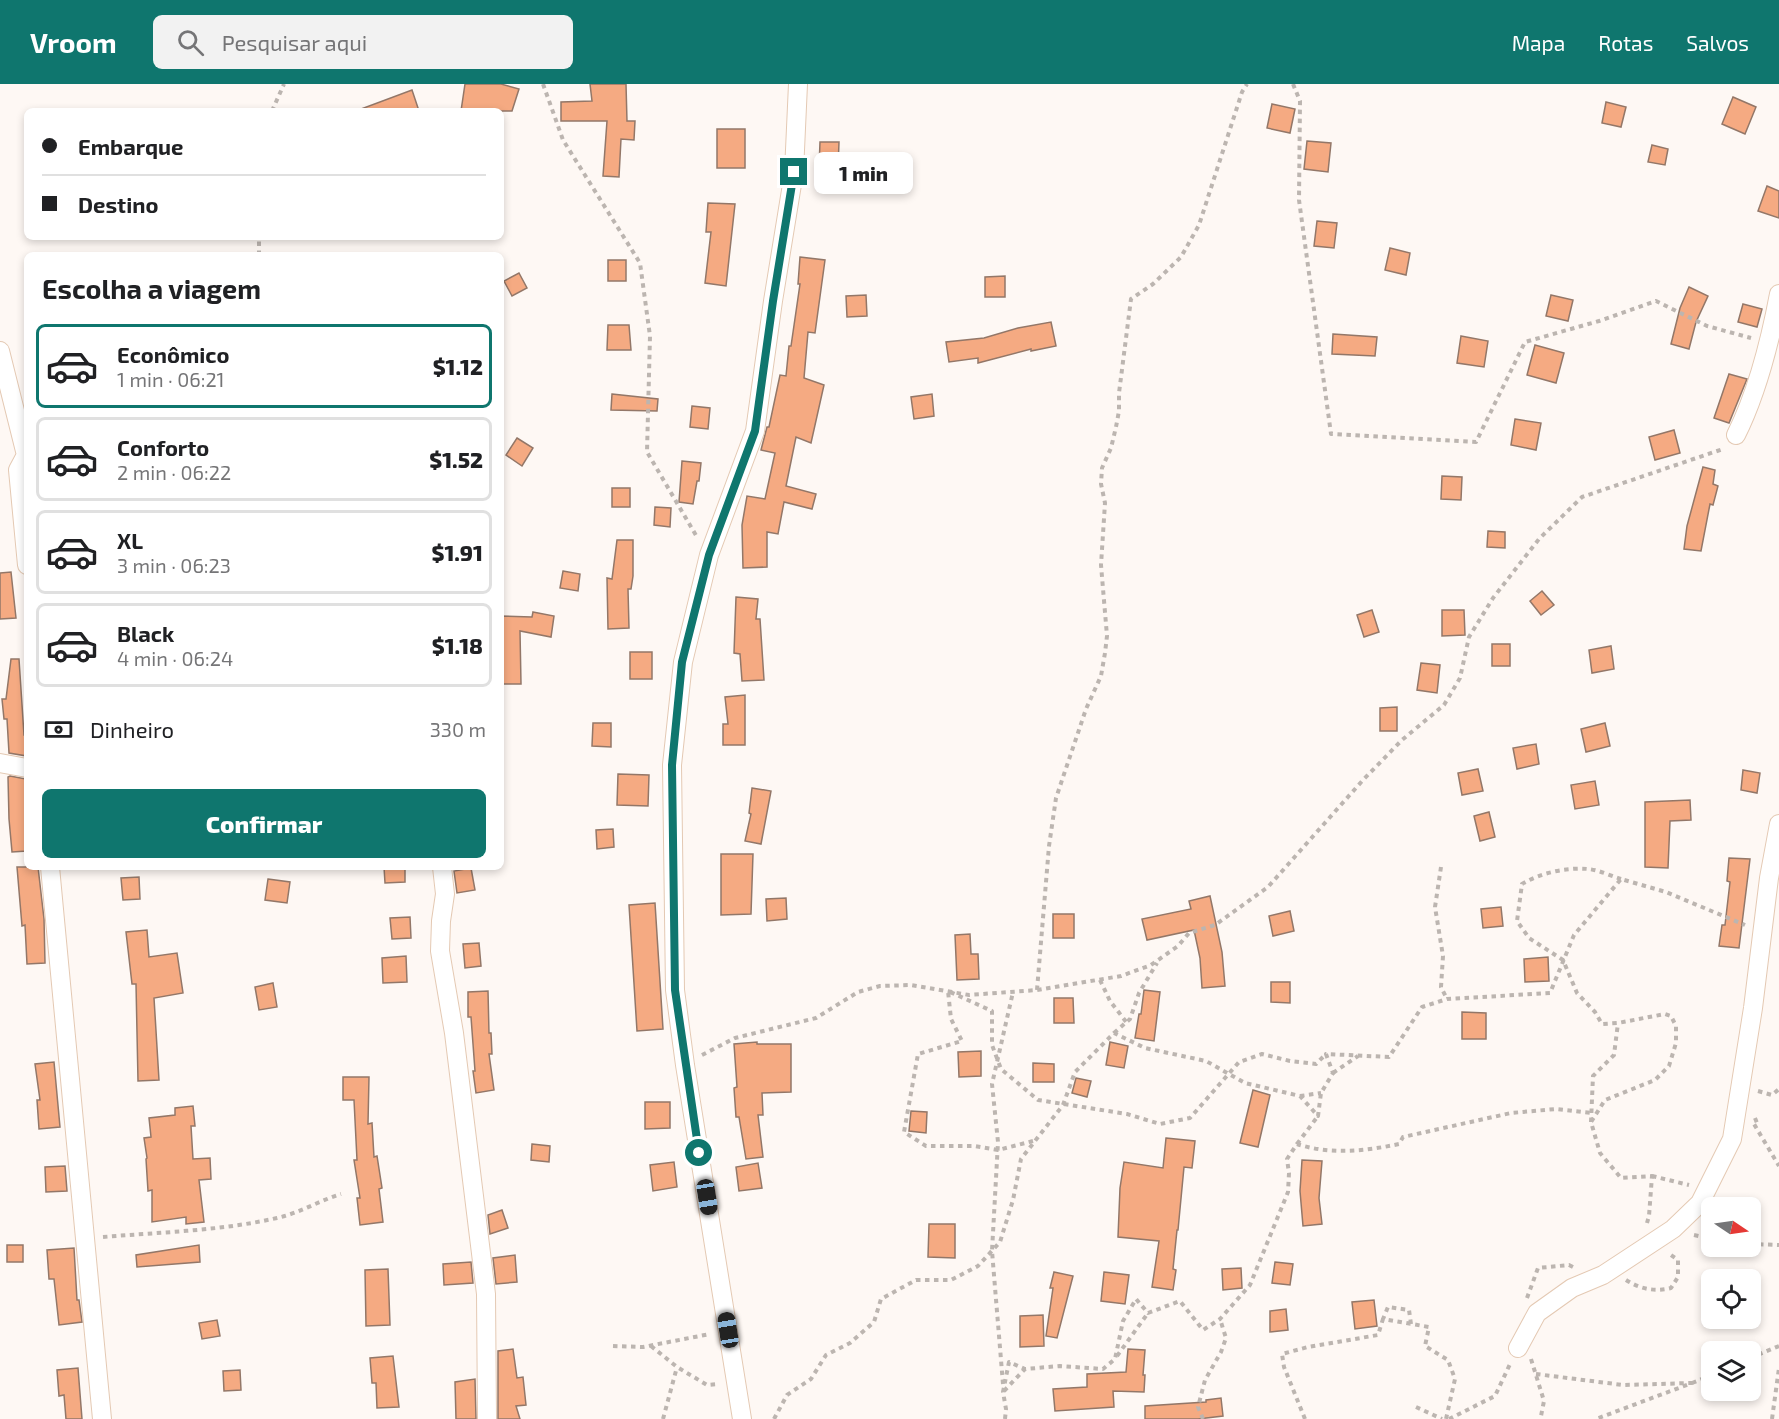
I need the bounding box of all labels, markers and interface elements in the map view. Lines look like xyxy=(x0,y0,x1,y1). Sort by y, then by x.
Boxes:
search box xyxy=(153,15,573,69)
text: Vroom xyxy=(30,25,117,59)
icon: search xyxy=(174,26,207,59)
text: Pesquisar aqui xyxy=(222,29,367,55)
text: Mapa xyxy=(1512,30,1565,55)
text: Rotas xyxy=(1598,30,1653,55)
text: Salvos xyxy=(1686,30,1749,55)
text: Embarque xyxy=(78,133,183,159)
callout: 1 min xyxy=(815,151,914,193)
route end xyxy=(780,158,807,185)
text: 1 min xyxy=(839,161,888,185)
text: Destino xyxy=(78,191,158,217)
text: Escolha a viagem xyxy=(42,272,261,304)
icon: car xyxy=(45,339,99,393)
text: Econômico xyxy=(117,341,229,367)
text: $1.12 xyxy=(433,353,483,379)
text: 1 min · 06:21 xyxy=(117,367,225,391)
icon: car xyxy=(45,432,99,486)
text: Conforto xyxy=(117,434,209,460)
text: $1.52 xyxy=(429,446,483,472)
text: 2 min · 06:22 xyxy=(117,460,231,484)
icon: car xyxy=(45,525,99,579)
text: XL xyxy=(117,527,143,553)
text: $1.91 xyxy=(431,539,483,565)
text: 3 min · 06:23 xyxy=(117,553,231,577)
icon: car xyxy=(45,618,99,672)
text: Black xyxy=(117,620,174,646)
text: $1.18 xyxy=(432,632,483,658)
text: 4 min · 06:24 xyxy=(117,646,233,670)
icon: cash xyxy=(42,713,75,746)
text: Dinheiro xyxy=(90,716,174,742)
text: 330 m xyxy=(430,717,486,741)
button: Confirmar xyxy=(42,789,486,858)
route start xyxy=(685,1139,712,1166)
car xyxy=(695,1178,719,1216)
north arrow xyxy=(1701,1197,1761,1257)
map controls xyxy=(1701,1197,1761,1401)
button: locate xyxy=(1701,1269,1761,1329)
car xyxy=(716,1311,740,1349)
button: layers xyxy=(1701,1341,1761,1401)

